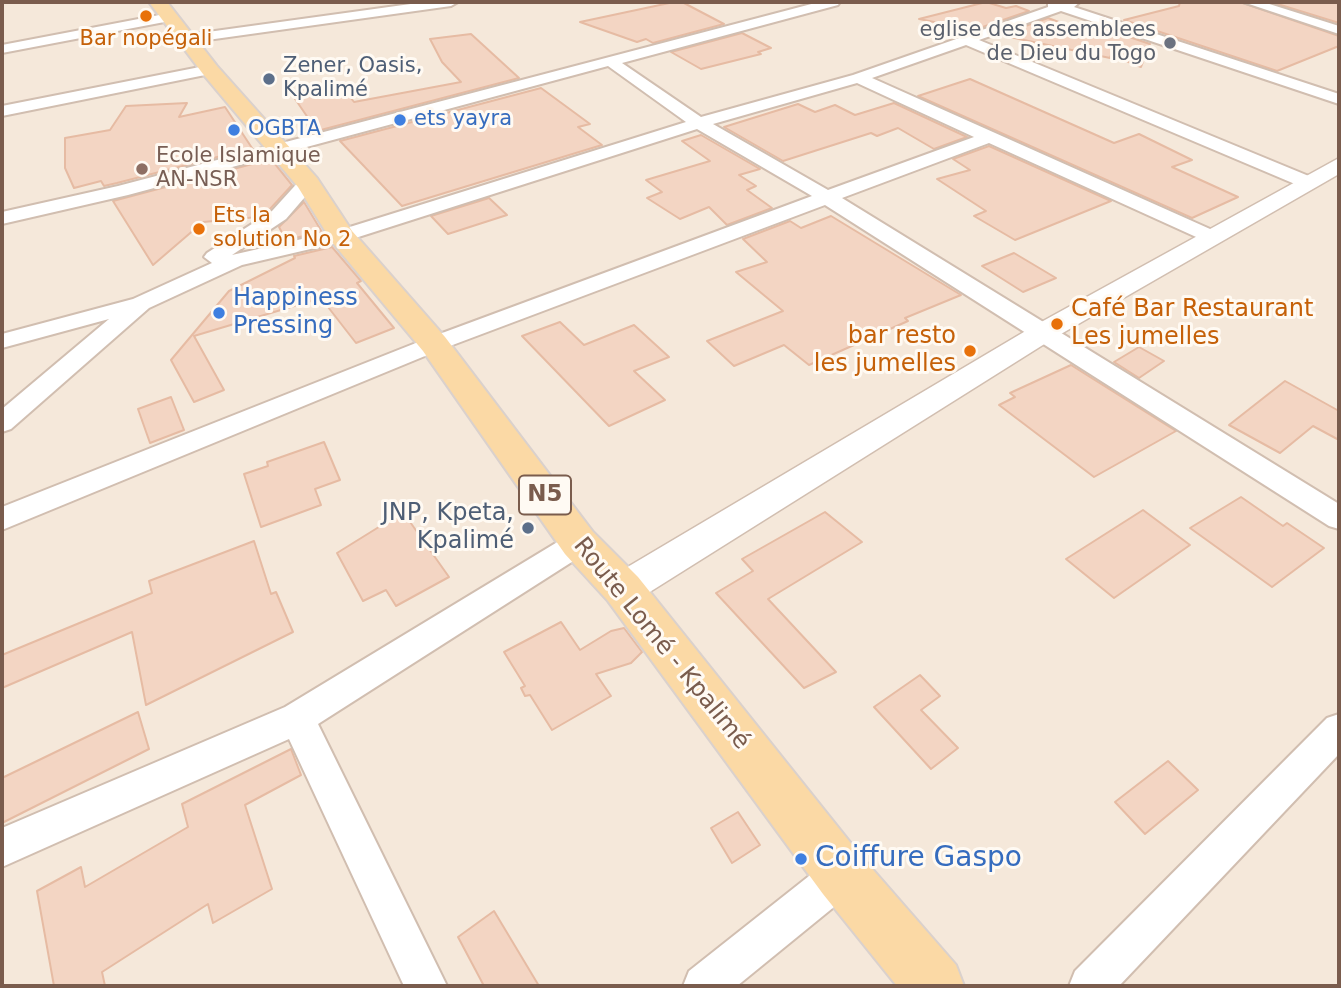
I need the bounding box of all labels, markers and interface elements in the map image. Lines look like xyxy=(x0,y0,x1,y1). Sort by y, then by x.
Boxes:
marker: Bar nopégali xyxy=(138,8,154,24)
place label: eglise des assemblees de Dieu du Togo xyxy=(920,18,1156,68)
place label: Bar nopégali xyxy=(80,27,212,53)
marker: eglise des assemblees de Dieu du Togo xyxy=(1162,35,1178,51)
place label: Zener, Oasis, Kpalimé xyxy=(283,54,422,104)
marker: Zener, Oasis, Kpalimé xyxy=(261,71,277,87)
place label: ets yayra xyxy=(414,107,512,133)
marker: ets yayra xyxy=(392,112,408,128)
place label: OGBTA xyxy=(248,117,321,143)
marker: OGBTA xyxy=(226,122,242,138)
place label: Ecole Islamique AN-NSR xyxy=(156,144,321,194)
marker: Ecole Islamique AN-NSR xyxy=(134,161,150,177)
place label: Ets la solution No 2 xyxy=(213,204,351,254)
marker: Ets la solution No 2 xyxy=(191,221,207,237)
place label: Happiness Pressing xyxy=(233,285,358,341)
place label: Café Bar Restaurant Les jumelles xyxy=(1071,296,1313,352)
marker: Happiness Pressing xyxy=(211,305,227,321)
marker: Café Bar Restaurant Les jumelles xyxy=(1049,316,1065,332)
place label: bar resto les jumelles xyxy=(814,323,956,379)
marker: bar resto les jumelles xyxy=(962,343,978,359)
road number: N5 xyxy=(519,475,571,514)
place label: JNP, Kpeta, Kpalimé xyxy=(382,500,514,556)
marker: JNP, Kpeta, Kpalimé xyxy=(520,520,536,536)
street label: Route Lomé - Kpalimé xyxy=(567,532,755,756)
place label: Coiffure Gaspo xyxy=(815,842,1022,876)
marker: Coiffure Gaspo xyxy=(793,851,809,867)

